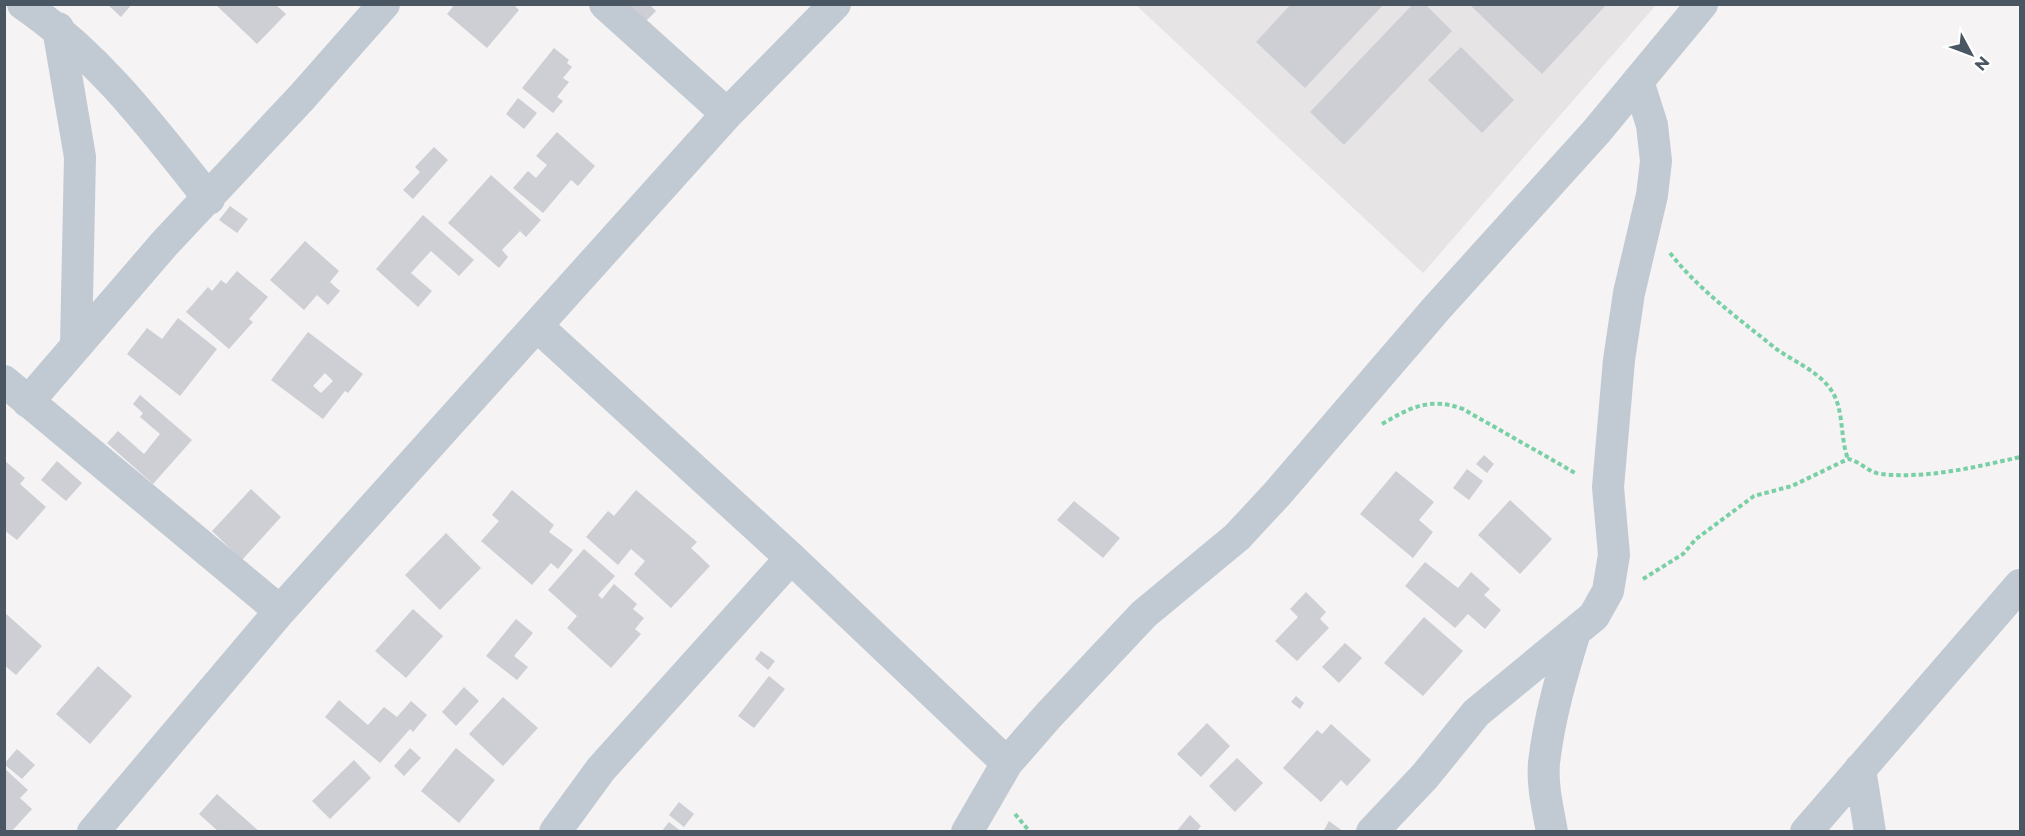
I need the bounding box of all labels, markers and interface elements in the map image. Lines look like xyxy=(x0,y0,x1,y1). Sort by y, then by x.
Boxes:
north arrow xyxy=(1941,24,2001,84)
text: N xyxy=(1971,52,1993,75)

